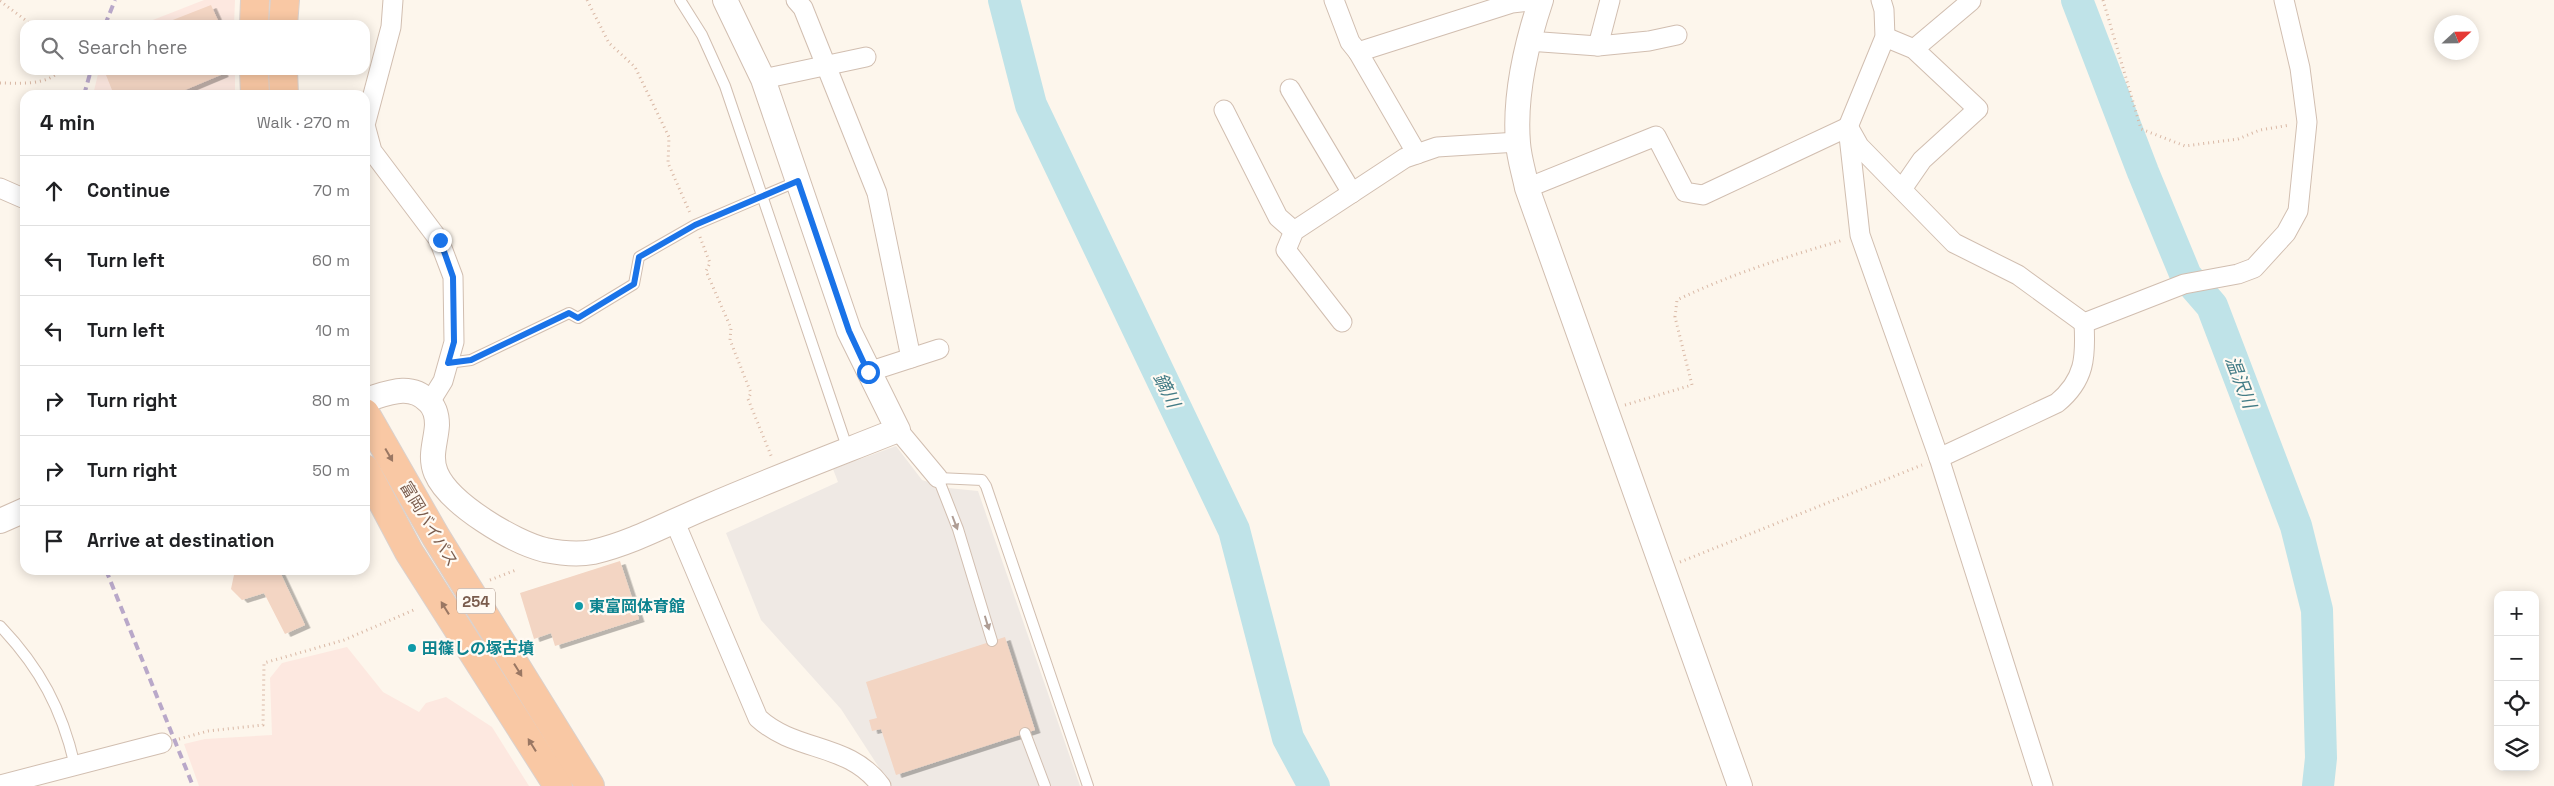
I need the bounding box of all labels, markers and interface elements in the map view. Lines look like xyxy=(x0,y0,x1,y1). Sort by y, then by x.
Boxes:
north arrow xyxy=(2434,15,2479,60)
search box xyxy=(20,20,370,75)
icon: search xyxy=(38,34,66,62)
text: Search here xyxy=(78,35,188,60)
text: 4 min xyxy=(40,109,95,136)
text: Walk · 270 m xyxy=(257,112,350,133)
icon: ahead xyxy=(40,177,68,205)
text: Continue xyxy=(87,178,170,203)
text: 70 m xyxy=(313,180,350,201)
route end xyxy=(429,229,452,252)
icon: left xyxy=(40,247,68,275)
text: Turn left xyxy=(87,248,165,273)
text: 60 m xyxy=(312,250,350,271)
icon: left xyxy=(40,317,68,345)
text: Turn left xyxy=(87,318,165,343)
text: 10 m xyxy=(315,320,350,341)
water label: 温沢川 xyxy=(2221,353,2262,413)
route start xyxy=(857,361,880,384)
water label: 鏑川 xyxy=(1149,369,1186,413)
icon: right xyxy=(40,387,68,415)
text: Turn right xyxy=(87,388,177,413)
text: 80 m xyxy=(312,390,350,411)
one-way arrow xyxy=(385,449,394,462)
icon: right xyxy=(40,457,68,485)
text: Turn right xyxy=(87,458,177,483)
text: 50 m xyxy=(312,460,350,481)
street label: 富岡バイパス xyxy=(395,478,463,570)
one-way arrow xyxy=(951,516,959,531)
icon: arrive xyxy=(40,527,68,555)
text: Arrive at destination xyxy=(87,528,275,553)
road number: 254 xyxy=(457,588,495,614)
map controls xyxy=(2494,591,2539,771)
button: + xyxy=(2494,591,2539,636)
place label: 東富岡体育館 xyxy=(589,596,685,617)
marker: 東富岡体育館 xyxy=(573,600,585,612)
one-way arrow xyxy=(440,601,449,614)
one-way arrow xyxy=(984,616,992,631)
button: − xyxy=(2494,636,2539,681)
place label: 田篠しの塚古墳 xyxy=(422,638,534,659)
marker: 田篠しの塚古墳 xyxy=(406,642,418,654)
one-way arrow xyxy=(514,663,523,676)
button: locate xyxy=(2494,681,2539,726)
button: layers xyxy=(2494,726,2539,771)
one-way arrow xyxy=(527,738,537,752)

